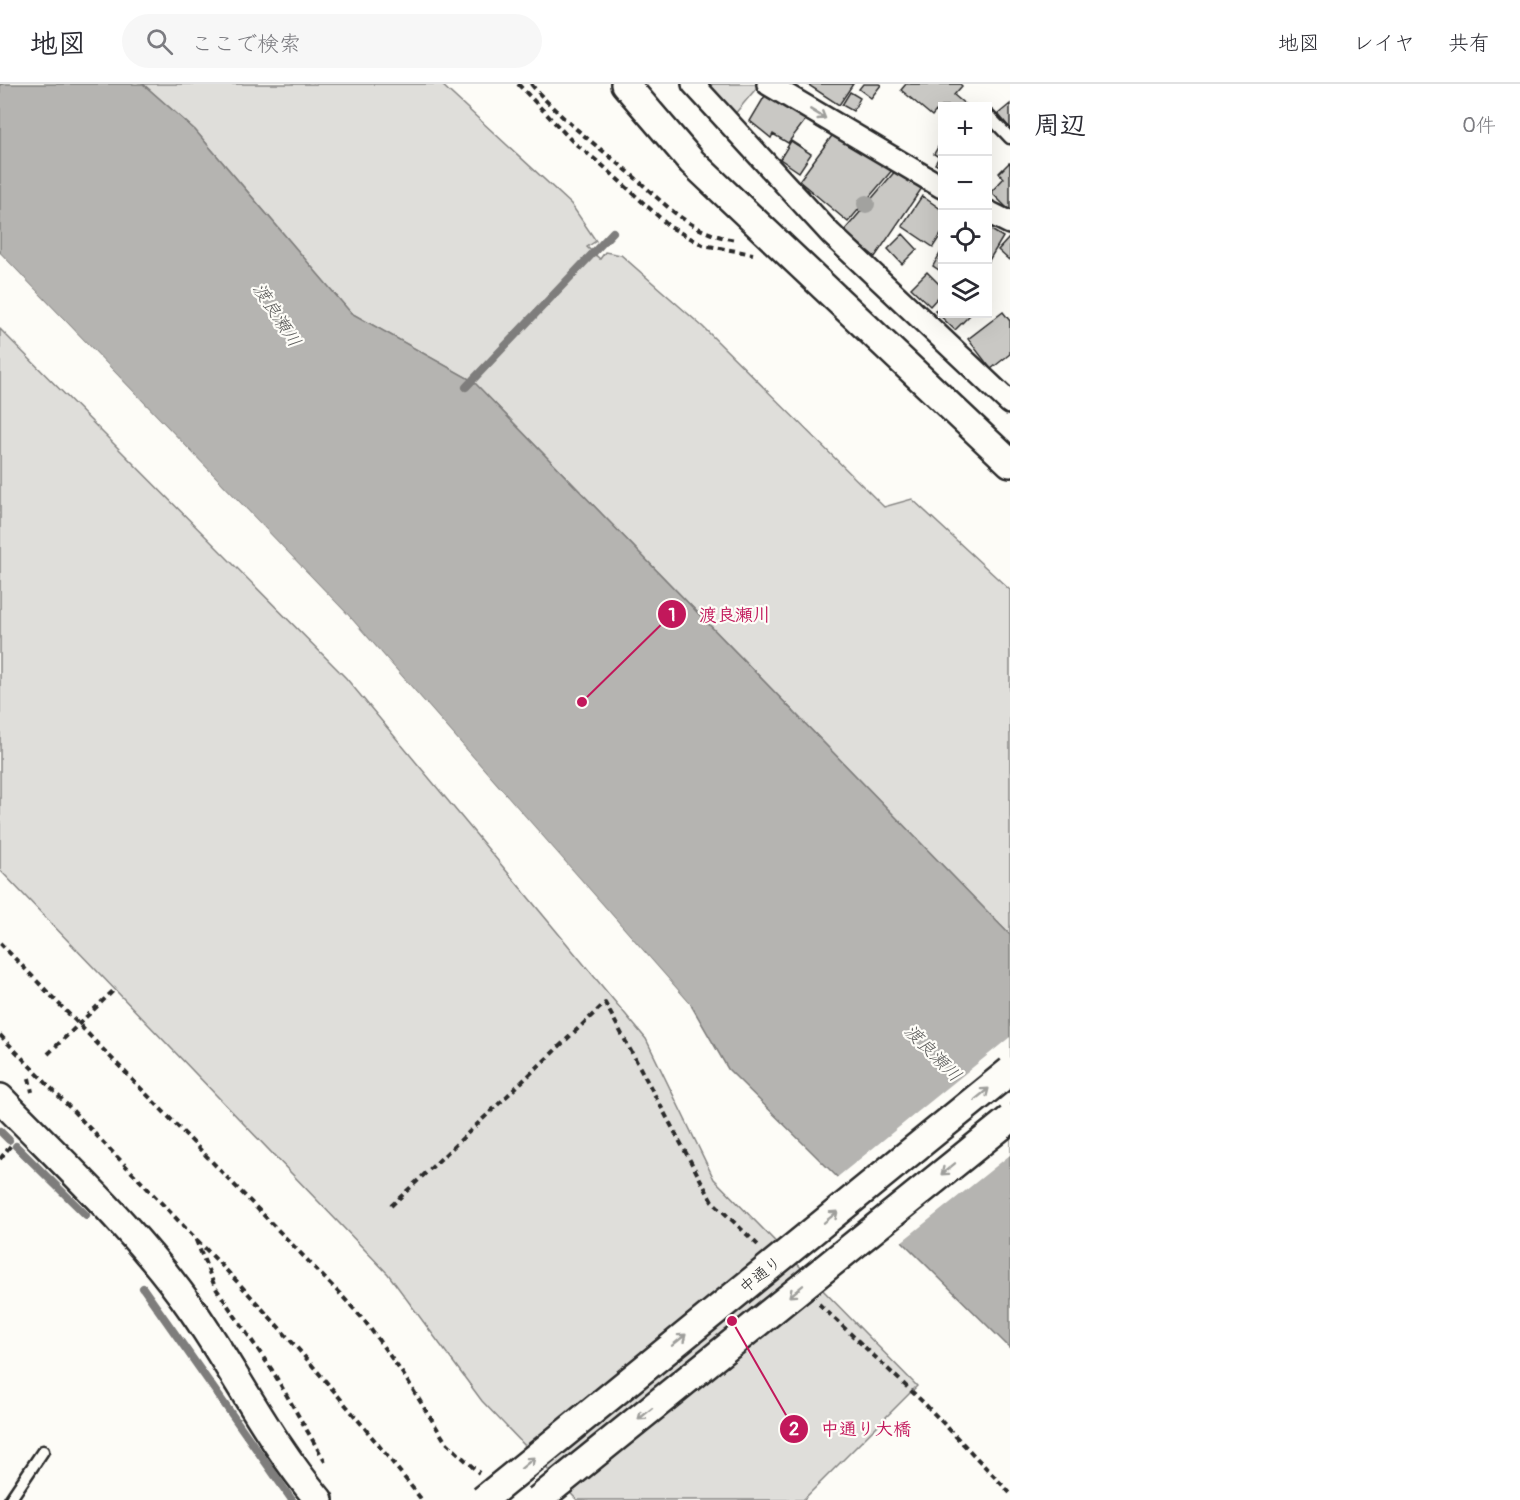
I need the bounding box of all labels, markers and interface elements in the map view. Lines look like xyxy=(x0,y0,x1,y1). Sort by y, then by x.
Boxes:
search box xyxy=(122,14,542,68)
icon: search xyxy=(143,25,176,58)
text: 地図 xyxy=(30,27,86,62)
text: ここで検索 xyxy=(191,30,301,58)
text: 地図 xyxy=(1278,30,1320,57)
text: レイヤ xyxy=(1353,30,1415,57)
text: 共有 xyxy=(1448,30,1490,57)
map controls xyxy=(938,102,992,318)
button: + xyxy=(938,102,992,156)
one-way arrow xyxy=(809,108,826,120)
text: 周辺 xyxy=(1034,110,1086,142)
text: 0件 xyxy=(1462,113,1496,138)
button: − xyxy=(938,156,992,210)
button: locate xyxy=(938,210,992,264)
button: layers xyxy=(938,264,992,318)
water label: 渡良瀬川 xyxy=(247,279,306,352)
callout: 渡良瀬川 xyxy=(657,596,783,632)
text: 1 xyxy=(668,604,676,627)
text: 渡良瀬川 xyxy=(699,604,771,627)
water label: 渡良瀬川 xyxy=(899,1020,966,1087)
one-way arrow xyxy=(974,1087,989,1101)
one-way arrow xyxy=(940,1162,956,1175)
one-way arrow xyxy=(822,1211,838,1224)
street label: 中通り xyxy=(736,1252,786,1298)
one-way arrow xyxy=(789,1285,805,1298)
one-way arrow xyxy=(671,1333,686,1347)
one-way arrow xyxy=(637,1407,653,1420)
callout: 中通り大橋 xyxy=(779,1411,923,1447)
text: 2 xyxy=(789,1418,799,1441)
text: 中通り大橋 xyxy=(821,1418,911,1441)
one-way arrow xyxy=(520,1456,535,1470)

